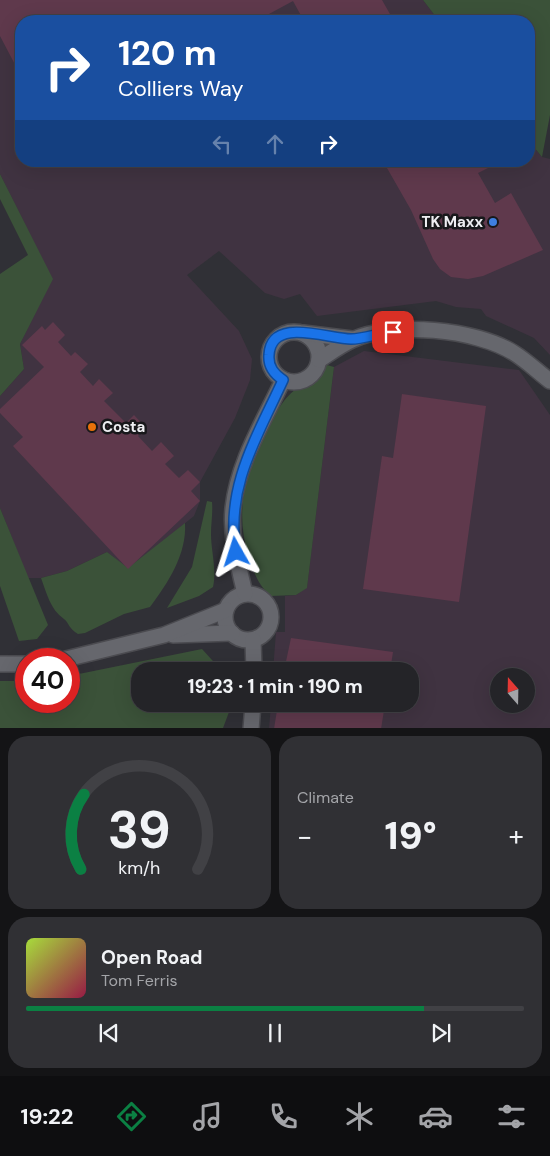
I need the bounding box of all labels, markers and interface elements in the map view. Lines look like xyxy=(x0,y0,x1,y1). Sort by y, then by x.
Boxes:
text: 120 m xyxy=(118,30,217,76)
icon: right xyxy=(35,35,100,100)
text: Colliers Way xyxy=(118,74,244,103)
icon: left xyxy=(208,130,236,158)
icon: ahead xyxy=(261,130,289,158)
icon: right xyxy=(314,130,342,158)
place label: TK Maxx xyxy=(422,212,483,232)
marker: TK Maxx xyxy=(487,216,499,228)
pin xyxy=(372,311,414,353)
icon: arrive xyxy=(379,318,407,346)
place label: Costa xyxy=(102,417,145,437)
marker: Costa xyxy=(86,421,98,433)
position arrow xyxy=(209,525,261,577)
speed limit sign: 40 xyxy=(15,648,80,713)
north arrow xyxy=(490,668,535,712)
map controls xyxy=(490,668,535,713)
text: 19:23 · 1 min · 190 m xyxy=(187,674,363,699)
text: Climate xyxy=(297,787,354,808)
text: 39 xyxy=(108,796,171,864)
text: 19° xyxy=(384,811,437,861)
text: − xyxy=(297,818,312,855)
text: + xyxy=(509,818,524,855)
text: km/h xyxy=(118,856,161,880)
text: Open Road xyxy=(101,945,203,970)
text: Tom Ferris xyxy=(101,970,178,991)
icon: previous xyxy=(95,1019,123,1047)
icon: pause xyxy=(261,1019,289,1047)
icon: next xyxy=(427,1019,455,1047)
icon: directions xyxy=(114,1099,149,1134)
icon: music xyxy=(190,1099,225,1134)
icon: phone xyxy=(266,1099,301,1134)
icon: climate xyxy=(342,1099,377,1134)
icon: car xyxy=(418,1099,453,1134)
icon: filters xyxy=(494,1099,529,1134)
text: 19:22 xyxy=(21,1102,73,1131)

